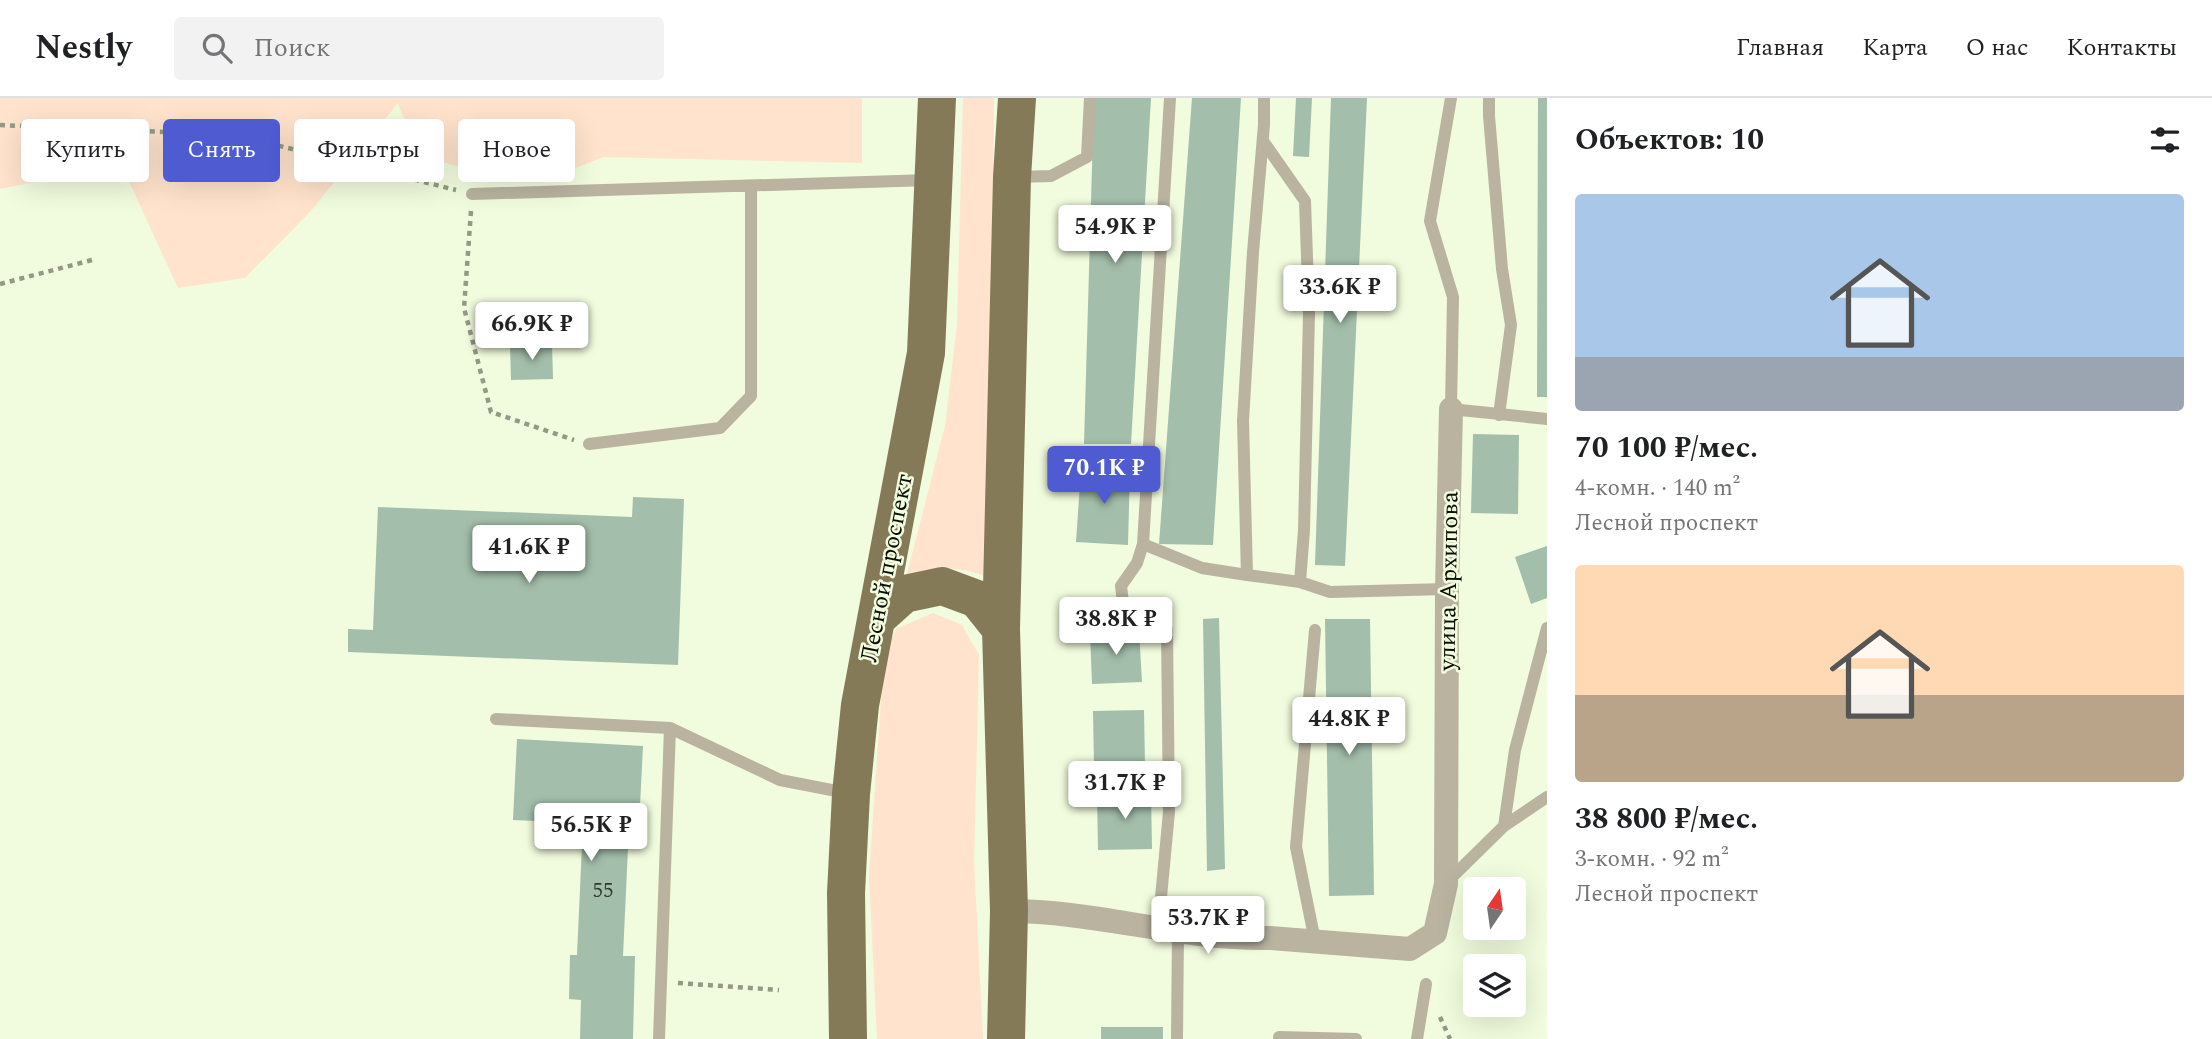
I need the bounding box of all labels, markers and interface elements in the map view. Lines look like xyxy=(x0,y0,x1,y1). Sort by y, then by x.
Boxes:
search box xyxy=(174,17,664,80)
text: Nestly xyxy=(35,23,132,73)
text: Поиск xyxy=(254,28,331,68)
icon: search xyxy=(198,29,236,67)
text: Главная xyxy=(1736,30,1824,66)
text: Карта xyxy=(1862,30,1928,66)
text: О нас xyxy=(1966,30,2029,66)
text: Контакты xyxy=(2067,30,2177,66)
text: Объектов: 10 xyxy=(1575,117,1764,163)
chip: Купить xyxy=(21,119,149,182)
chip: Снять xyxy=(163,119,280,182)
chip: Фильтры xyxy=(294,119,444,182)
chip: Новое xyxy=(458,119,575,182)
icon: filters xyxy=(2146,121,2184,159)
pin: 54.9K ₽ xyxy=(1050,206,1180,265)
text: 54.9K ₽ xyxy=(1074,210,1156,245)
icon: home xyxy=(1817,240,1943,366)
pin: 33.6K ₽ xyxy=(1275,266,1405,325)
text: 33.6K ₽ xyxy=(1299,270,1381,305)
pin: 66.9K ₽ xyxy=(467,302,597,362)
text: 66.9K ₽ xyxy=(491,307,573,342)
text: 70 100 ₽/мес. xyxy=(1575,425,1758,471)
pin: 70.1K ₽ xyxy=(1039,446,1169,506)
text: 70.1K ₽ xyxy=(1063,451,1145,486)
street label: Лесной проспект xyxy=(851,471,923,665)
text: 4-комн. · 140 m² xyxy=(1575,471,1740,506)
street label: улица Архипова xyxy=(1429,491,1469,672)
text: Лесной проспект xyxy=(1575,506,1758,541)
pin: 41.6K ₽ xyxy=(464,526,594,585)
text: 41.6K ₽ xyxy=(488,530,570,565)
pin: 38.8K ₽ xyxy=(1051,598,1181,657)
text: 38.8K ₽ xyxy=(1075,602,1157,637)
icon: home xyxy=(1817,611,1943,737)
pin: 44.8K ₽ xyxy=(1284,698,1414,757)
text: 44.8K ₽ xyxy=(1308,702,1390,737)
pin: 31.7K ₽ xyxy=(1060,762,1190,821)
text: 31.7K ₽ xyxy=(1084,766,1166,801)
text: 38 800 ₽/мес. xyxy=(1575,796,1758,842)
pin: 56.5K ₽ xyxy=(526,804,656,863)
text: 56.5K ₽ xyxy=(550,808,632,843)
text: 3-комн. · 92 m² xyxy=(1575,842,1729,877)
house number: 55 xyxy=(593,875,614,907)
north arrow xyxy=(1463,877,1526,940)
map controls xyxy=(1463,877,1526,1017)
text: Лесной проспект xyxy=(1575,877,1758,912)
pin: 53.7K ₽ xyxy=(1143,896,1273,956)
text: 53.7K ₽ xyxy=(1167,901,1249,936)
button: layers xyxy=(1463,954,1526,1017)

